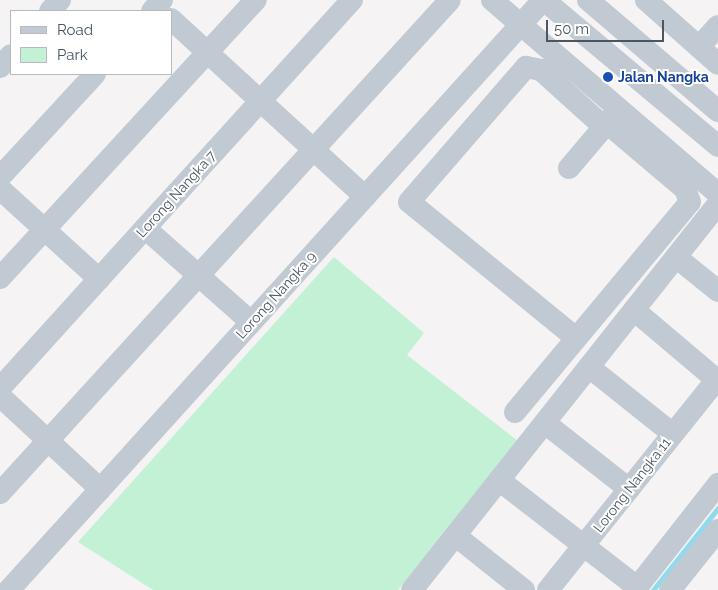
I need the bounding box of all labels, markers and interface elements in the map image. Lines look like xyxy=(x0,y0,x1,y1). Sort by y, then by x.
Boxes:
legend xyxy=(10,10,172,75)
scale bar xyxy=(548,10,666,42)
text: 50 m xyxy=(554,20,589,38)
text: Road xyxy=(57,21,93,39)
text: Park xyxy=(57,46,88,64)
place label: Jalan Nangka xyxy=(618,69,709,85)
marker: Jalan Nangka xyxy=(602,71,614,83)
street label: Lorong Nangka 7 xyxy=(133,147,219,241)
street label: Lorong Nangka 9 xyxy=(232,248,320,342)
street label: Lorong Nangka 11 xyxy=(590,434,674,536)

